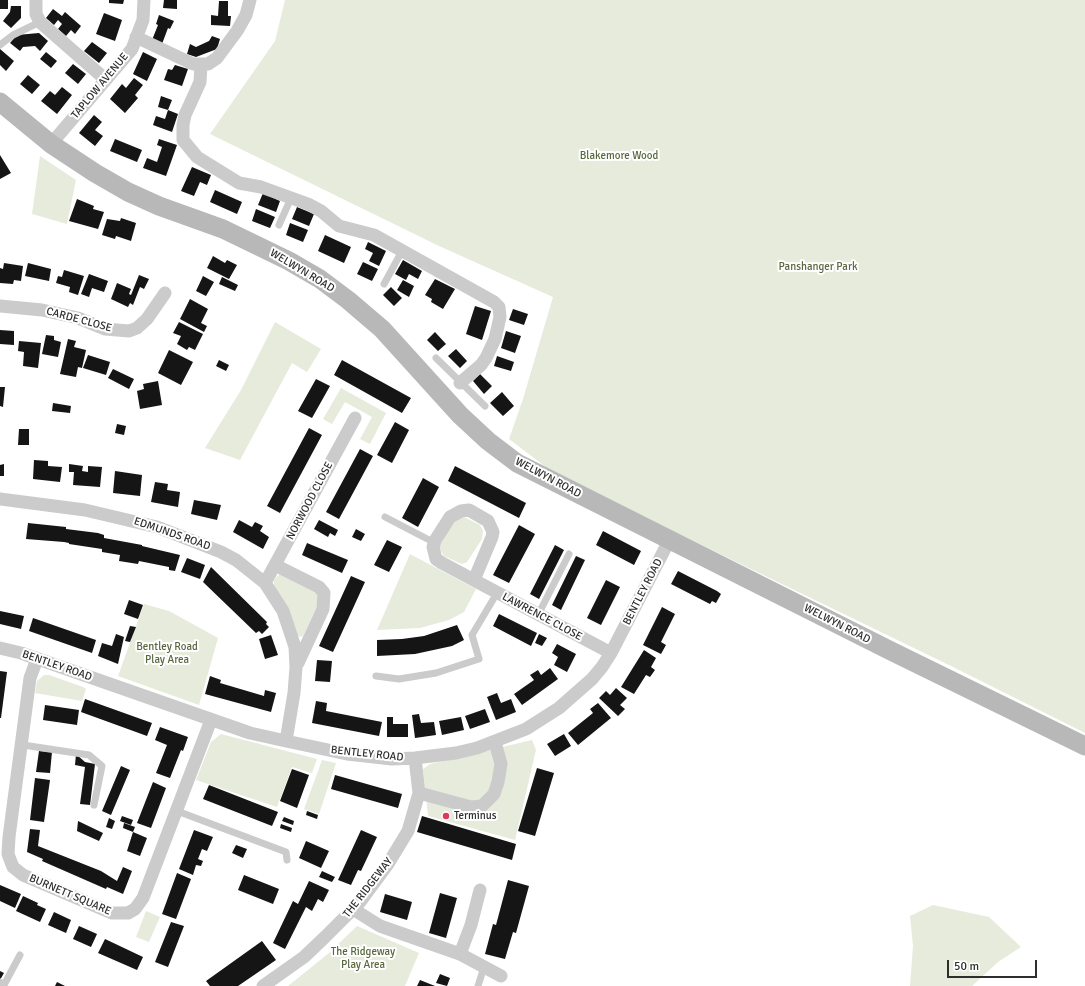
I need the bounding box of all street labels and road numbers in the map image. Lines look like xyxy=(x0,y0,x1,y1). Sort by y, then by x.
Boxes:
street label: TAPLOW AVENUE xyxy=(69,50,131,122)
street label: WELWYN ROAD xyxy=(267,247,337,295)
street label: CARDE CLOSE xyxy=(45,305,113,335)
street label: WELWYN ROAD xyxy=(513,455,583,501)
street label: NORWOOD CLOSE xyxy=(284,460,336,542)
street label: EDMUNDS ROAD xyxy=(132,515,212,553)
street label: BENTLEY ROAD xyxy=(621,556,665,628)
street label: LAWRENCE CLOSE xyxy=(500,590,584,644)
street label: WELWYN ROAD xyxy=(802,602,872,646)
street label: BENTLEY ROAD xyxy=(20,648,94,684)
street label: BENTLEY ROAD xyxy=(330,744,404,764)
street label: THE RIDGEWAY xyxy=(340,855,396,921)
street label: BURNETT SQUARE xyxy=(27,872,113,918)

